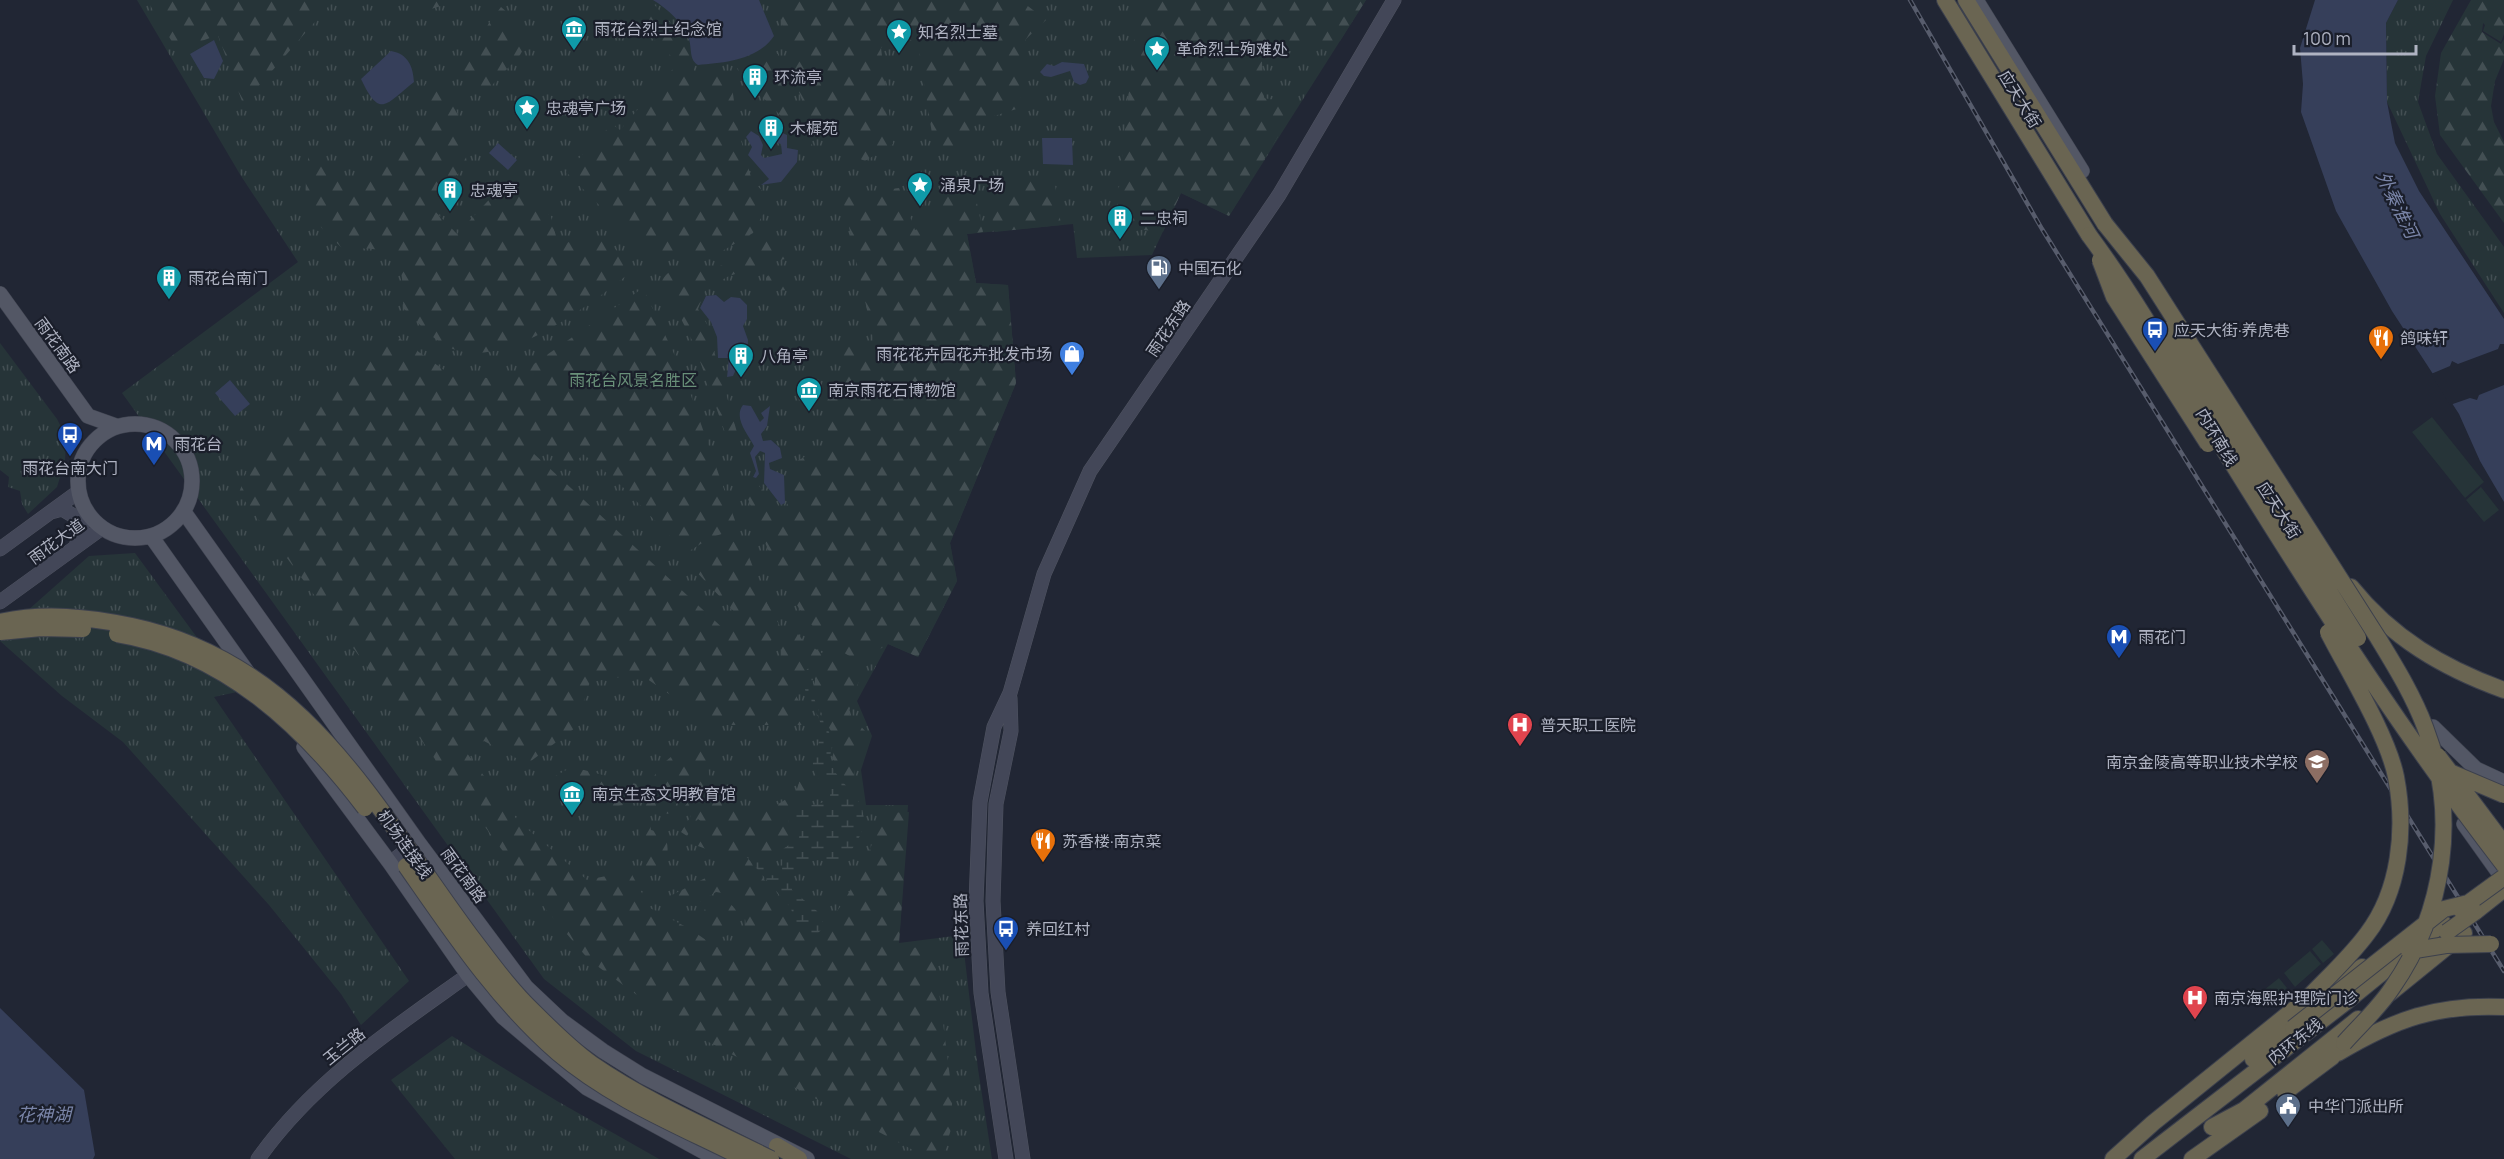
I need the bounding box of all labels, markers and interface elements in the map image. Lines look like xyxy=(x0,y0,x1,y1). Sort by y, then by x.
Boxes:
museum icon: 雨花台烈士纪念馆 xyxy=(559,14,589,52)
place icon: 知名烈士墓 xyxy=(884,17,914,55)
place label: 雨花台烈士纪念馆 xyxy=(594,18,722,40)
scale bar xyxy=(2294,18,2416,56)
place label: 知名烈士墓 xyxy=(918,21,998,43)
text: 100 m xyxy=(2303,26,2351,50)
place icon: 革命烈士殉难处 xyxy=(1142,34,1172,72)
place label: 革命烈士殉难处 xyxy=(1176,38,1288,60)
building icon: 环流亭 xyxy=(740,62,770,100)
place label: 环流亭 xyxy=(774,66,822,88)
street label: 应天大街 xyxy=(1994,66,2046,132)
place icon: 忠魂亭广场 xyxy=(512,93,542,131)
place label: 忠魂亭广场 xyxy=(546,97,626,119)
building icon: 木樨苑 xyxy=(756,113,786,151)
place label: 木樨苑 xyxy=(790,117,838,139)
water label: 外秦淮河 xyxy=(2371,167,2426,245)
place icon: 涌泉广场 xyxy=(905,170,935,208)
place label: 涌泉广场 xyxy=(940,174,1004,196)
building icon: 忠魂亭 xyxy=(435,175,465,213)
place label: 忠魂亭 xyxy=(470,179,518,201)
building icon: 二忠祠 xyxy=(1105,203,1135,241)
place label: 二忠祠 xyxy=(1140,207,1188,229)
fuel station icon: 中国石化 xyxy=(1144,253,1174,291)
place label: 中国石化 xyxy=(1178,257,1242,279)
building icon: 雨花台南门 xyxy=(154,263,184,301)
place label: 雨花台南门 xyxy=(188,267,268,289)
street label: 雨花东路 xyxy=(1141,295,1195,361)
street label: 雨花南路 xyxy=(30,313,86,377)
bus stop icon: 应天大街·养虎巷 xyxy=(2140,315,2170,353)
place label: 应天大街·养虎巷 xyxy=(2174,319,2290,341)
restaurant icon: 鸽味轩 xyxy=(2366,323,2396,361)
place label: 鸽味轩 xyxy=(2400,327,2448,349)
shop icon: 雨花花卉园花卉批发市场 xyxy=(1057,339,1087,377)
building icon: 八角亭 xyxy=(726,341,756,379)
place label: 雨花花卉园花卉批发市场 xyxy=(876,343,1052,365)
place label: 八角亭 xyxy=(760,345,808,367)
park label: 雨花台风景名胜区 xyxy=(569,369,697,391)
museum icon: 南京雨花石博物馆 xyxy=(794,375,824,413)
place label: 南京雨花石博物馆 xyxy=(828,379,956,401)
street label: 内环南线 xyxy=(2191,404,2243,470)
bus stop icon: 雨花台南大门 xyxy=(55,420,85,458)
metro station icon: 雨花台 xyxy=(139,429,169,467)
place label: 雨花台 xyxy=(174,433,222,455)
place label: 雨花台南大门 xyxy=(22,457,118,479)
street label: 应天大街 xyxy=(2252,477,2306,543)
street label: 雨花大道 xyxy=(24,513,88,569)
metro station icon: 雨花门 xyxy=(2104,622,2134,660)
place label: 雨花门 xyxy=(2138,626,2186,648)
hospital icon: 普天职工医院 xyxy=(1505,710,1535,748)
place label: 普天职工医院 xyxy=(1540,714,1636,736)
school or university icon: 南京金陵高等职业技术学校 xyxy=(2302,747,2332,785)
place label: 南京金陵高等职业技术学校 xyxy=(2106,751,2298,773)
museum icon: 南京生态文明教育馆 xyxy=(557,779,587,817)
place label: 南京生态文明教育馆 xyxy=(592,783,736,805)
street label: 机场连接线 xyxy=(373,805,437,883)
restaurant icon: 苏香楼·南京菜 xyxy=(1028,826,1058,864)
place label: 苏香楼·南京菜 xyxy=(1062,830,1162,852)
street label: 雨花南路 xyxy=(436,843,492,907)
street label: 雨花东路 xyxy=(949,893,973,957)
bus stop icon: 养回红村 xyxy=(991,914,1021,952)
place label: 养回红村 xyxy=(1026,918,1090,940)
hospital icon: 南京海熙护理院门诊 xyxy=(2180,983,2210,1021)
place label: 南京海熙护理院门诊 xyxy=(2214,987,2358,1009)
street label: 内环东线 xyxy=(2263,1013,2327,1069)
street label: 玉兰路 xyxy=(318,1022,370,1070)
public building icon: 中华门派出所 xyxy=(2273,1091,2303,1129)
place label: 中华门派出所 xyxy=(2308,1095,2404,1117)
water label: 花神湖 xyxy=(17,1102,74,1126)

